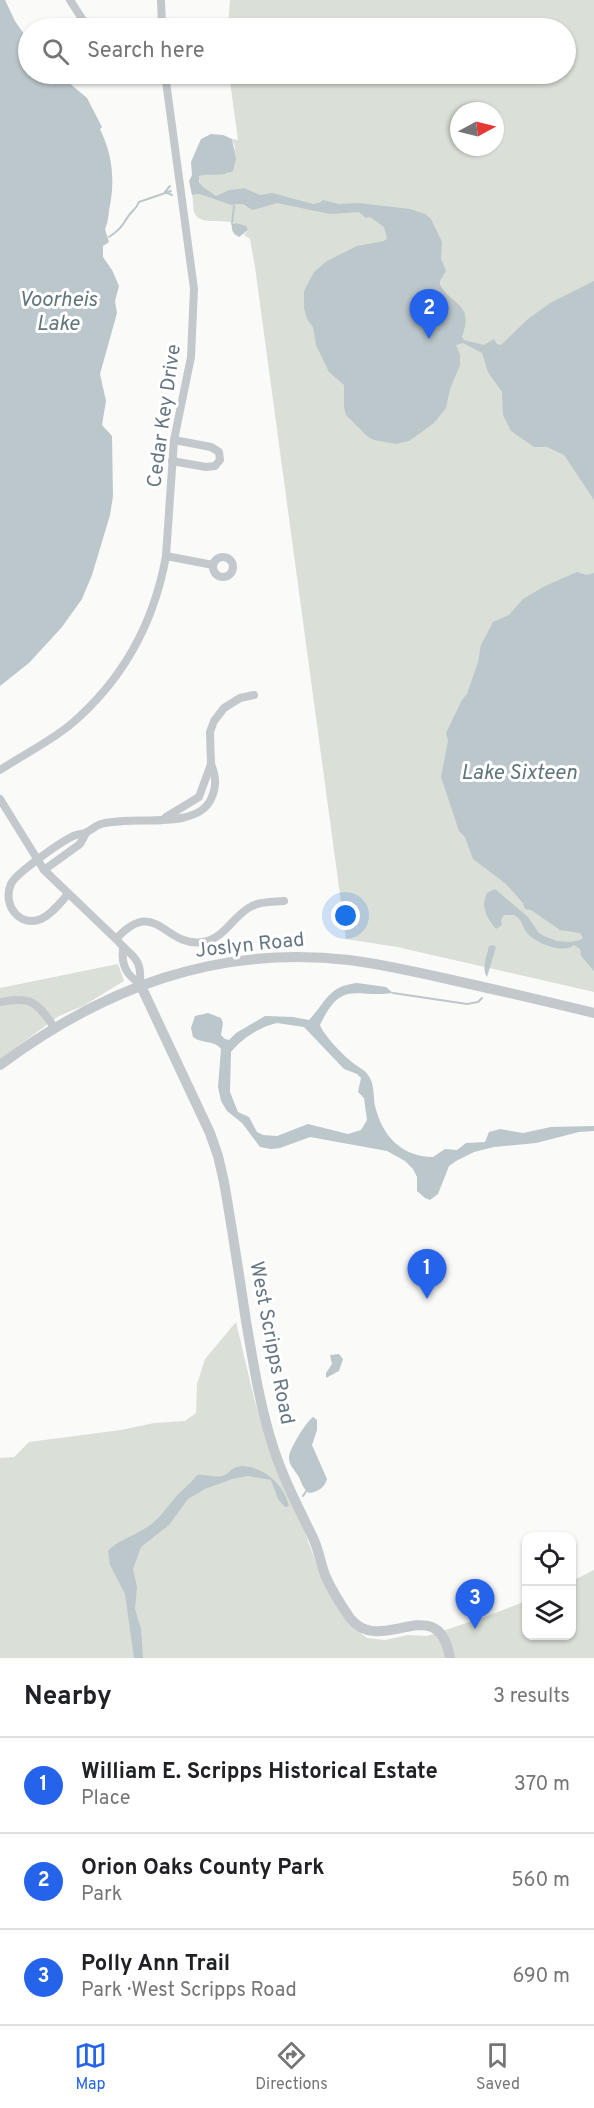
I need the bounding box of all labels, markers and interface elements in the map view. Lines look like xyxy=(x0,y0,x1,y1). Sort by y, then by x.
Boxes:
search box xyxy=(18,18,576,84)
icon: search xyxy=(39,35,72,68)
text: Search here xyxy=(87,38,205,65)
north arrow xyxy=(450,102,504,156)
water label: Voorheis Lake xyxy=(19,287,98,338)
pin: 2 xyxy=(410,290,448,339)
street label: Cedar Key Drive xyxy=(142,343,188,489)
water label: Lake Sixteen xyxy=(461,760,577,787)
your location xyxy=(331,901,360,930)
street label: Joslyn Road xyxy=(194,927,306,965)
pin: 1 xyxy=(408,1250,446,1299)
street label: West Scripps Road xyxy=(242,1259,300,1427)
map controls xyxy=(522,1532,576,1640)
button: locate xyxy=(522,1532,576,1586)
pin: 3 xyxy=(456,1580,494,1629)
button: layers xyxy=(522,1586,576,1640)
text: Nearby xyxy=(24,1681,112,1714)
text: 3 results xyxy=(493,1684,570,1710)
text: William E. Scripps Historical Estate xyxy=(81,1759,438,1786)
text: 1 xyxy=(40,1772,48,1798)
text: 370 m xyxy=(514,1772,570,1798)
text: Place xyxy=(81,1786,131,1812)
text: Orion Oaks County Park xyxy=(81,1855,325,1882)
text: 2 xyxy=(37,1868,50,1894)
text: 560 m xyxy=(511,1868,570,1894)
text: Park xyxy=(81,1882,122,1908)
text: Polly Ann Trail xyxy=(81,1951,230,1978)
text: 3 xyxy=(38,1964,50,1990)
text: 690 m xyxy=(513,1964,570,1990)
text: Park · West Scripps Road xyxy=(81,1978,297,2004)
tab: Map xyxy=(74,2039,107,2095)
tab: Directions xyxy=(255,2039,328,2095)
tab: Saved xyxy=(476,2039,520,2095)

